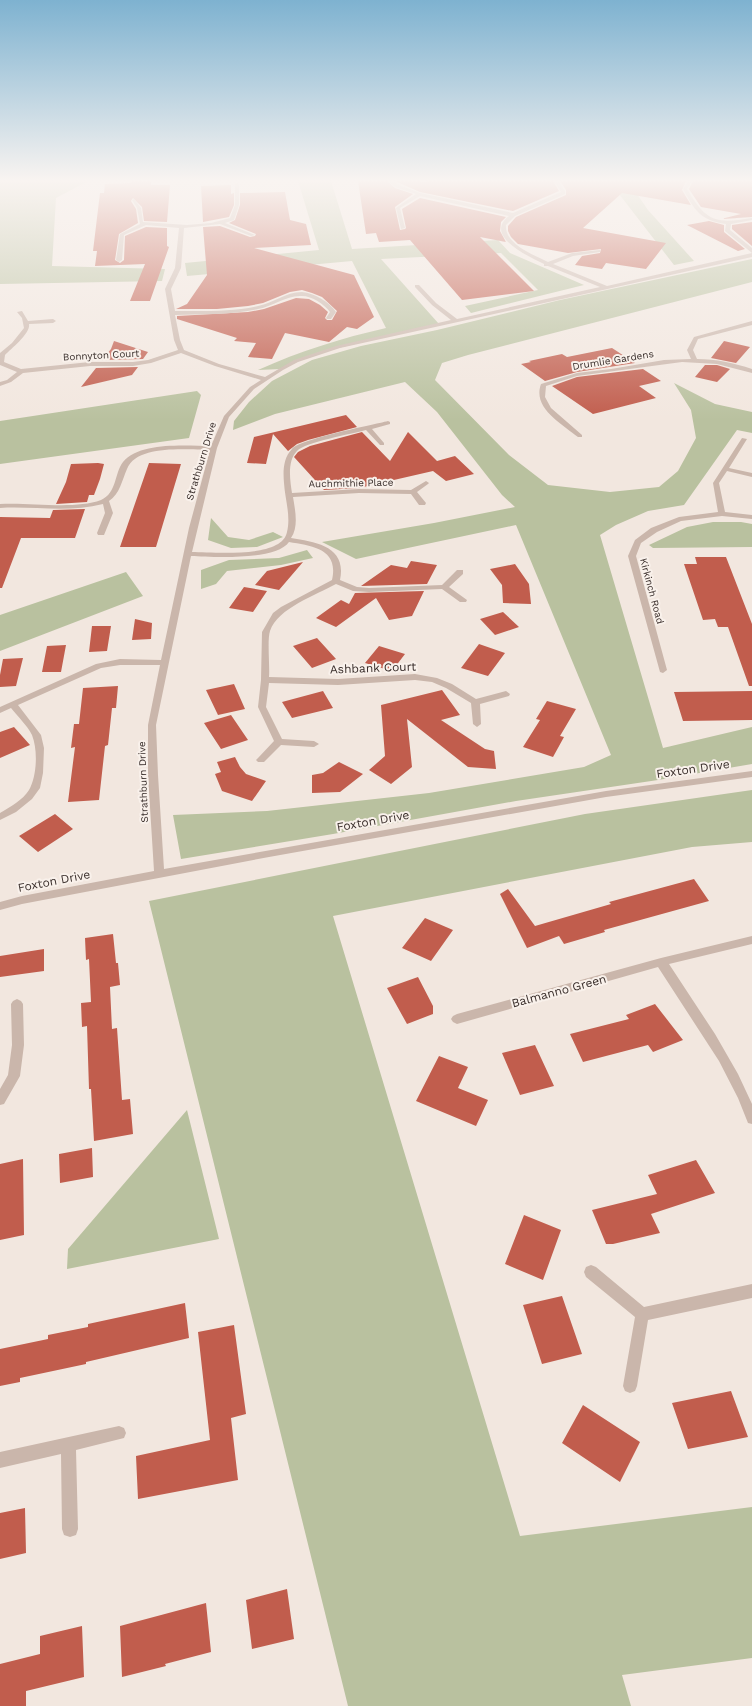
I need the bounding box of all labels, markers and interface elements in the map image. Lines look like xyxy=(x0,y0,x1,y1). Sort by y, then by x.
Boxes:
street label: Bonnyton Court xyxy=(62,347,140,363)
street label: Drumlie Gardens xyxy=(572,348,654,372)
street label: Strathburn Drive xyxy=(184,420,218,502)
street label: Auchmithie Place xyxy=(308,477,394,489)
street label: Kirkinch Road xyxy=(638,557,666,625)
street label: Ashbank Court xyxy=(330,659,416,677)
street label: Strathburn Drive xyxy=(136,741,150,823)
street label: Foxton Drive xyxy=(656,757,730,781)
street label: Foxton Drive xyxy=(336,808,411,834)
street label: Foxton Drive xyxy=(17,867,92,895)
street label: Balmanno Green xyxy=(510,972,608,1010)

